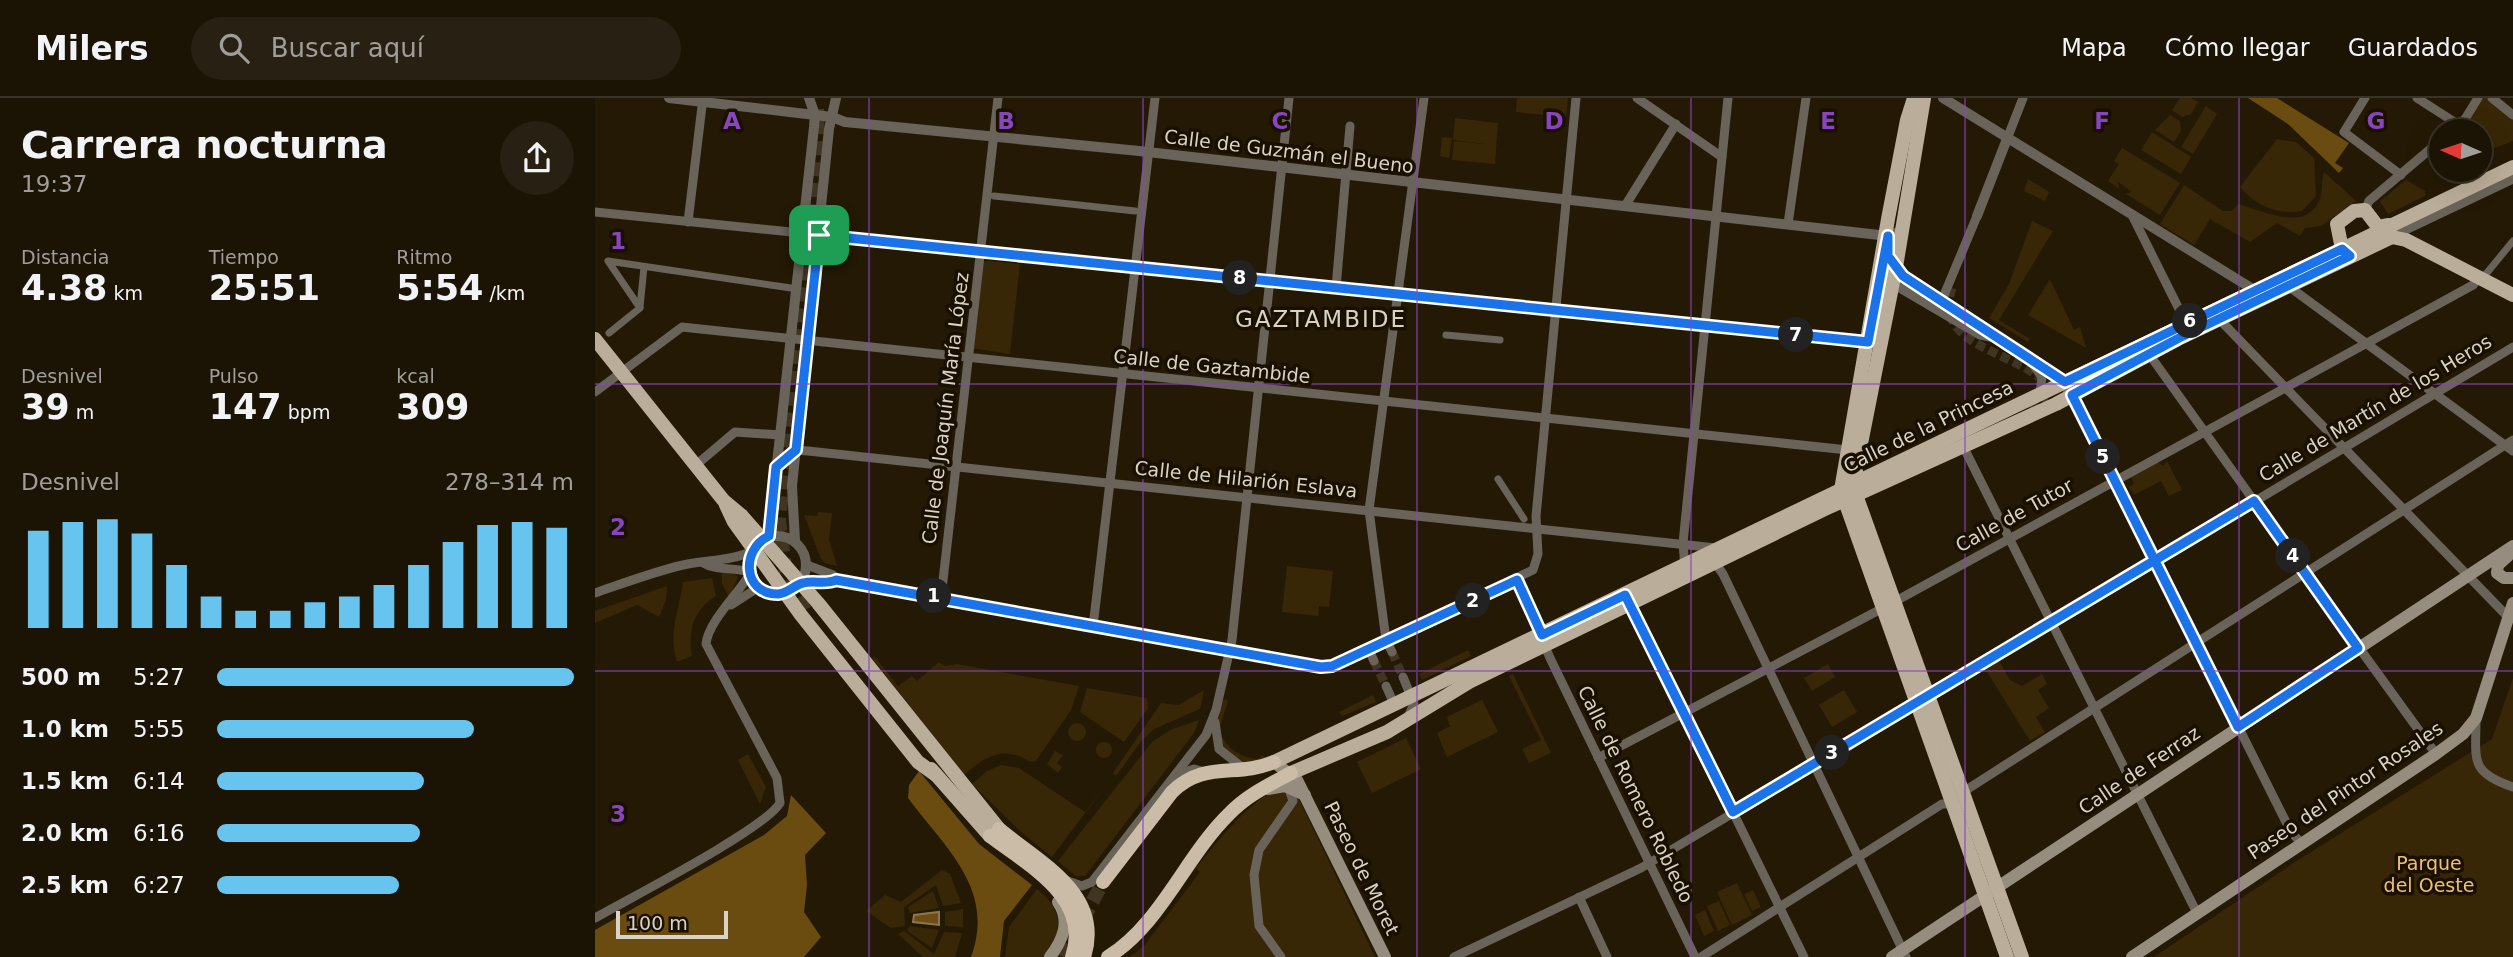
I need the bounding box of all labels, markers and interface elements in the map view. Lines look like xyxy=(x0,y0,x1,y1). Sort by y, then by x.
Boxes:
search box xyxy=(191,17,681,80)
text: Milers xyxy=(35,29,149,68)
icon: search xyxy=(215,29,253,67)
text: Buscar aquí xyxy=(271,33,424,63)
text: Mapa xyxy=(2061,34,2127,62)
text: Cómo llegar xyxy=(2165,34,2310,62)
text: Guardados xyxy=(2348,34,2478,62)
text: A xyxy=(723,108,741,134)
text: B xyxy=(997,108,1015,134)
text: C xyxy=(1272,108,1288,134)
text: D xyxy=(1544,108,1564,134)
text: E xyxy=(1820,108,1836,134)
text: F xyxy=(2094,108,2110,134)
text: G xyxy=(2367,108,2385,134)
north arrow xyxy=(2429,119,2492,182)
map controls xyxy=(2429,119,2492,182)
button: share xyxy=(500,121,574,195)
text: Carrera nocturna xyxy=(21,123,388,167)
street label: Calle de Guzmán el Bueno xyxy=(1163,125,1415,177)
text: 19:37 xyxy=(21,171,87,197)
pin xyxy=(789,205,849,265)
icon: arrive xyxy=(800,216,838,254)
text: 1 xyxy=(610,228,626,254)
text: Distancia xyxy=(21,246,109,268)
text: Tiempo xyxy=(209,246,279,268)
text: Ritmo xyxy=(396,246,452,268)
pin: 8 xyxy=(1223,260,1257,296)
text: 8 xyxy=(1233,266,1246,288)
text: 4.38 xyxy=(21,268,107,308)
text: 25:51 xyxy=(209,268,320,308)
text: 5:54 xyxy=(396,268,483,308)
street label: Calle de Joaquín María López xyxy=(917,271,973,545)
text: km xyxy=(107,282,143,304)
text: /km xyxy=(483,282,525,304)
pin: 6 xyxy=(2173,304,2207,339)
district label: GAZTAMBIDE xyxy=(1235,306,1407,332)
text: 6 xyxy=(2183,309,2196,331)
pin: 7 xyxy=(1779,317,1813,352)
text: 7 xyxy=(1789,323,1802,345)
street label: Calle de Martín de los Heros xyxy=(2255,330,2495,486)
street label: Calle de Gaztambide xyxy=(1112,345,1312,387)
text: Desnivel xyxy=(21,365,103,387)
text: Pulso xyxy=(209,365,259,387)
text: kcal xyxy=(396,365,435,387)
street label: Calle de la Princesa xyxy=(1840,375,2016,477)
text: 39 xyxy=(21,387,70,427)
text: 147 xyxy=(209,387,282,427)
text: 309 xyxy=(396,387,469,427)
text: m xyxy=(70,401,94,423)
text: bpm xyxy=(282,401,330,423)
pin: 5 xyxy=(2085,440,2121,474)
text: 5 xyxy=(2096,445,2109,467)
street label: Calle de Hilarión Eslava xyxy=(1133,456,1359,502)
text: Desnivel xyxy=(21,469,120,495)
text: 278–314 m xyxy=(445,469,574,495)
street label: Calle de Tutor xyxy=(1952,474,2077,556)
text: 2 xyxy=(610,514,626,540)
pin: 4 xyxy=(2275,538,2311,574)
text: 4 xyxy=(2286,544,2299,566)
pin: 1 xyxy=(917,578,951,614)
text: 1 xyxy=(927,584,940,606)
pin: 2 xyxy=(1455,584,1491,618)
text: 2 xyxy=(1466,589,1479,611)
text: 500 m xyxy=(21,664,101,690)
text: 5:27 xyxy=(133,664,185,690)
street label: Calle de Romero Robledo xyxy=(1574,682,1698,906)
text: 1.0 km xyxy=(21,716,109,742)
text: 5:55 xyxy=(133,716,185,742)
street label: Paseo del Pintor Rosales xyxy=(2243,717,2447,863)
street label: Calle de Ferraz xyxy=(2074,721,2204,819)
pin: 3 xyxy=(1815,736,1849,770)
text: 3 xyxy=(1825,741,1838,763)
text: 1.5 km xyxy=(21,768,109,794)
text: 6:14 xyxy=(133,768,185,794)
street label: Paseo de Moret xyxy=(1320,798,1404,938)
text: 3 xyxy=(610,801,626,827)
text: 2.0 km xyxy=(21,820,109,846)
text: 6:16 xyxy=(133,820,185,846)
park label: Parque del Oeste xyxy=(2384,852,2474,896)
text: 2.5 km xyxy=(21,872,109,898)
text: 6:27 xyxy=(133,872,185,898)
scale bar xyxy=(616,908,728,940)
text: 100 m xyxy=(627,912,688,934)

